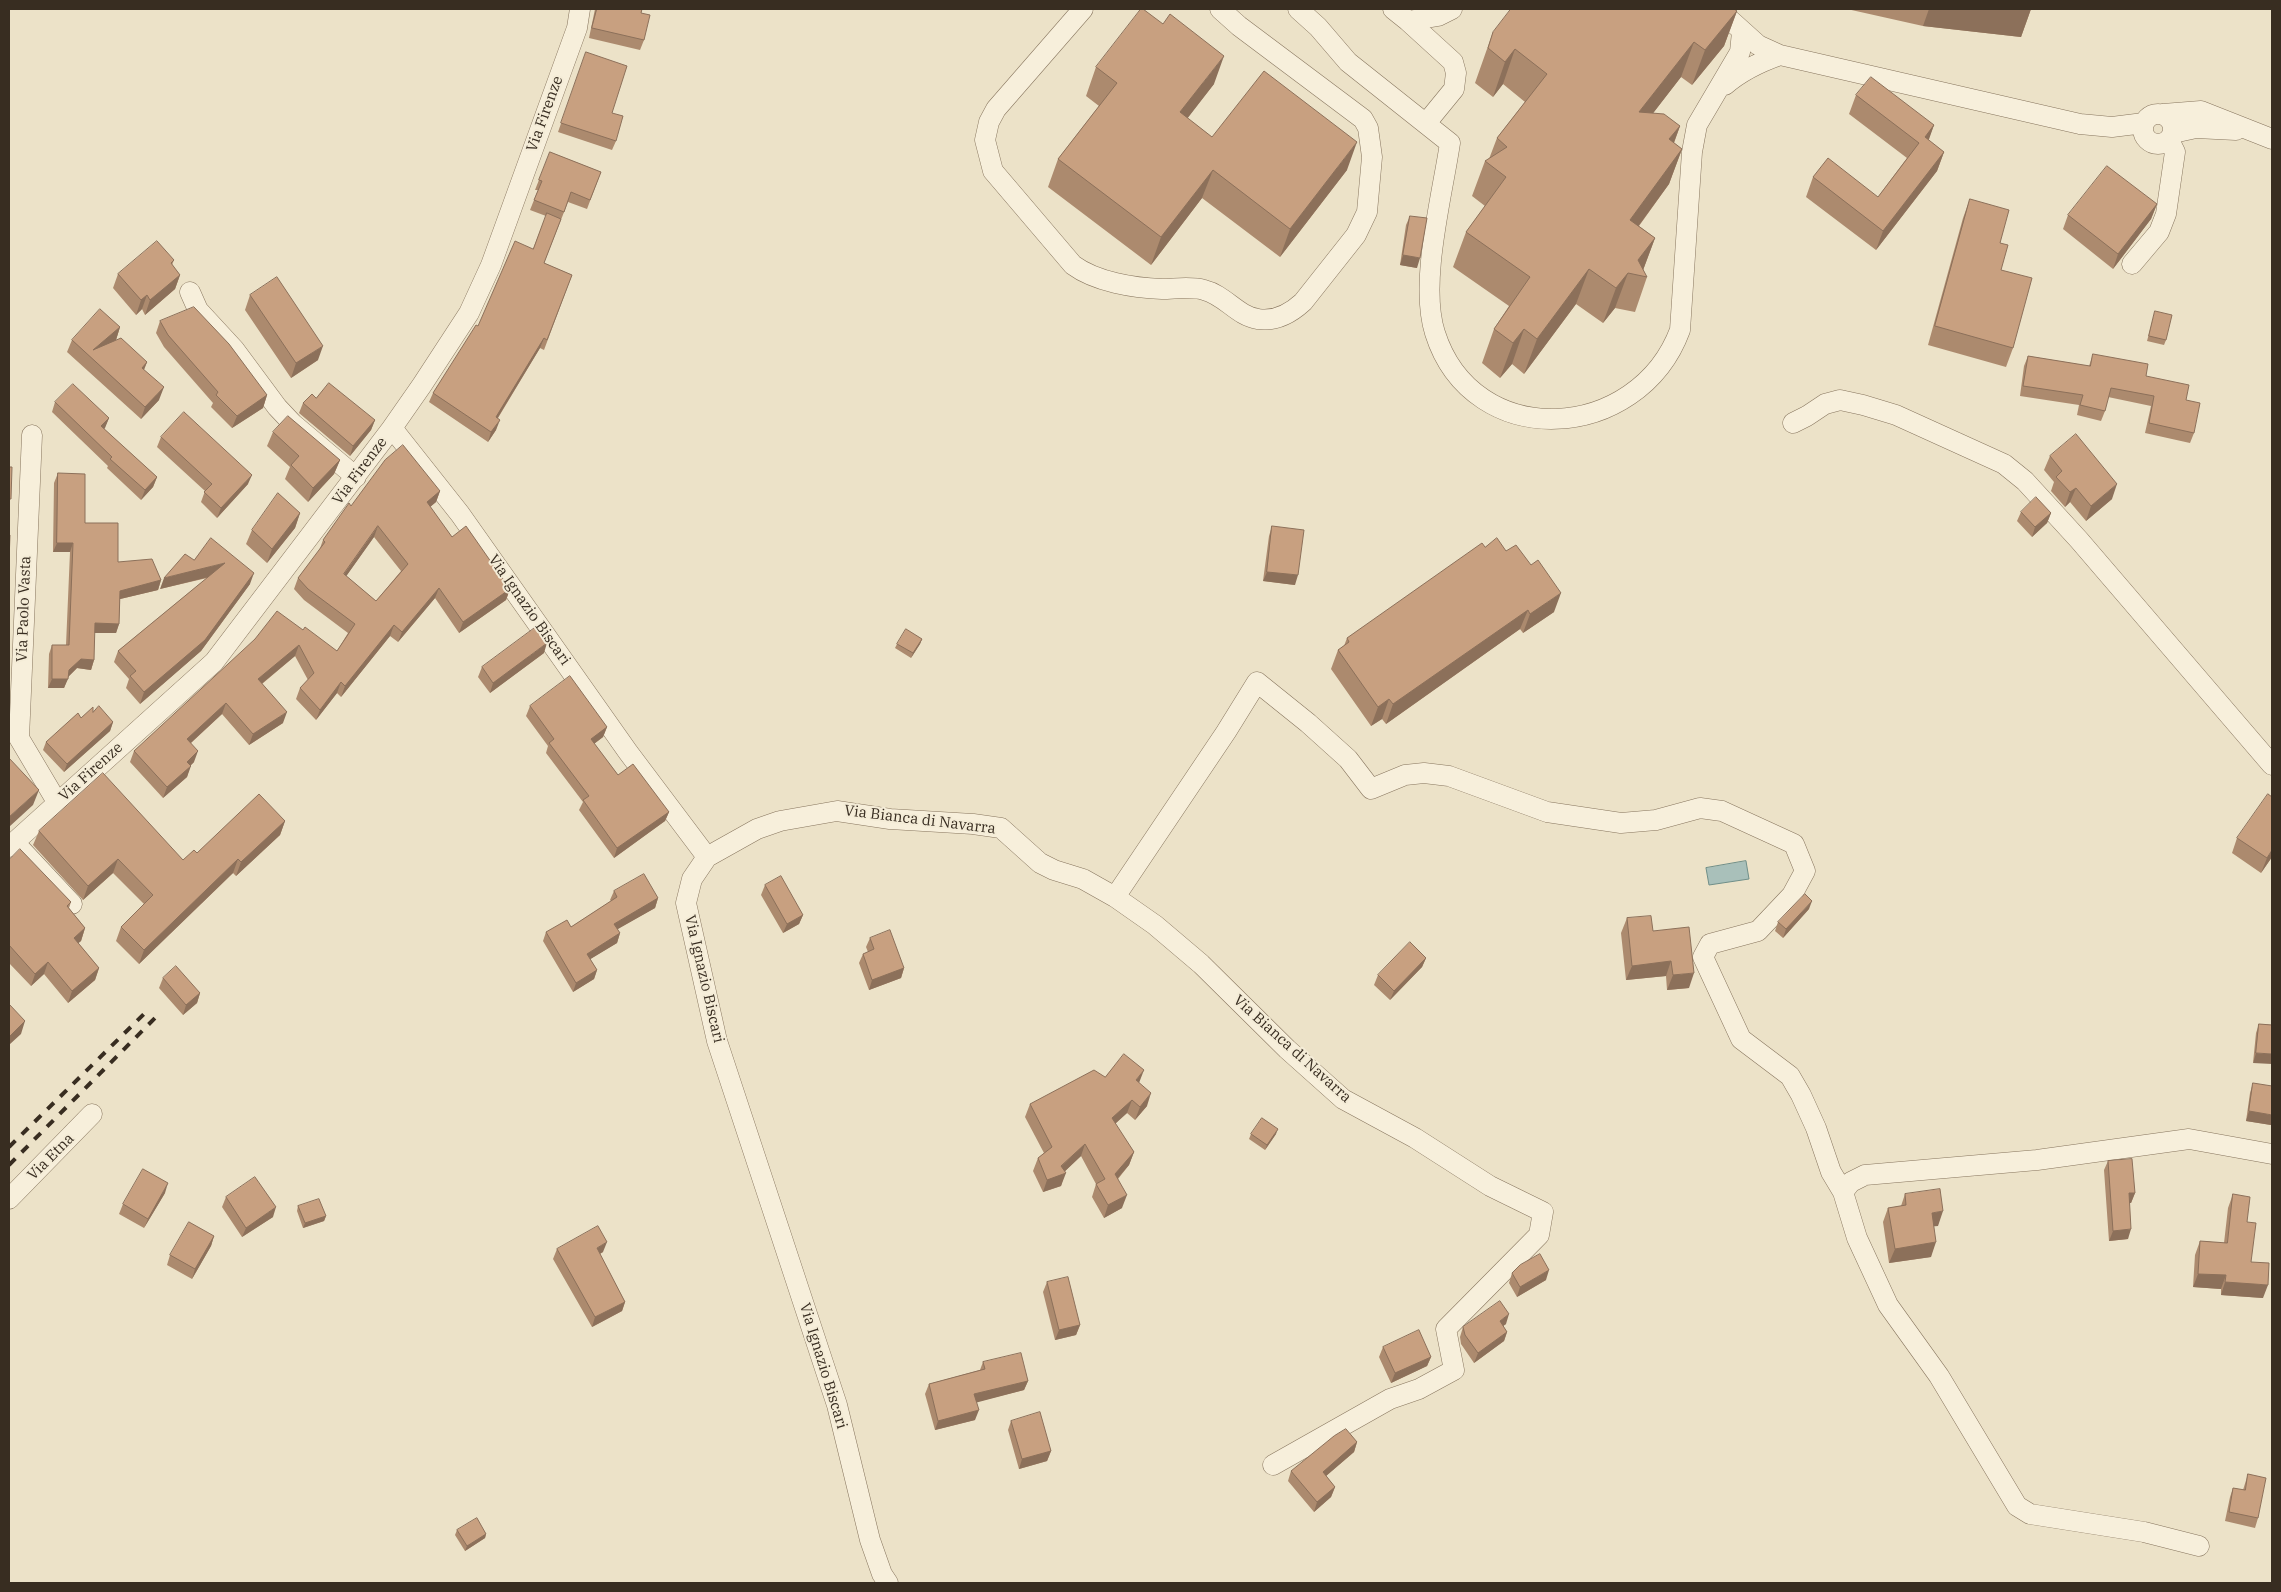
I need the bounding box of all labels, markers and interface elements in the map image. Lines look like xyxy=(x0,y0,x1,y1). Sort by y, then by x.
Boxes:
street label: Via Firenze xyxy=(523,74,567,154)
street label: Via Firenze xyxy=(329,434,391,508)
street label: Via Ignazio Biscari xyxy=(484,551,574,669)
street label: Via Paolo Vasta xyxy=(13,556,35,662)
street label: Via Firenze xyxy=(55,739,127,805)
street label: Via Bianca di Navarra xyxy=(843,802,997,838)
street label: Via Ignazio Biscari xyxy=(681,913,727,1045)
street label: Via Bianca di Navarra xyxy=(1229,991,1355,1107)
street label: Via Etna xyxy=(24,1130,78,1184)
street label: Via Ignazio Biscari xyxy=(795,1301,851,1431)

